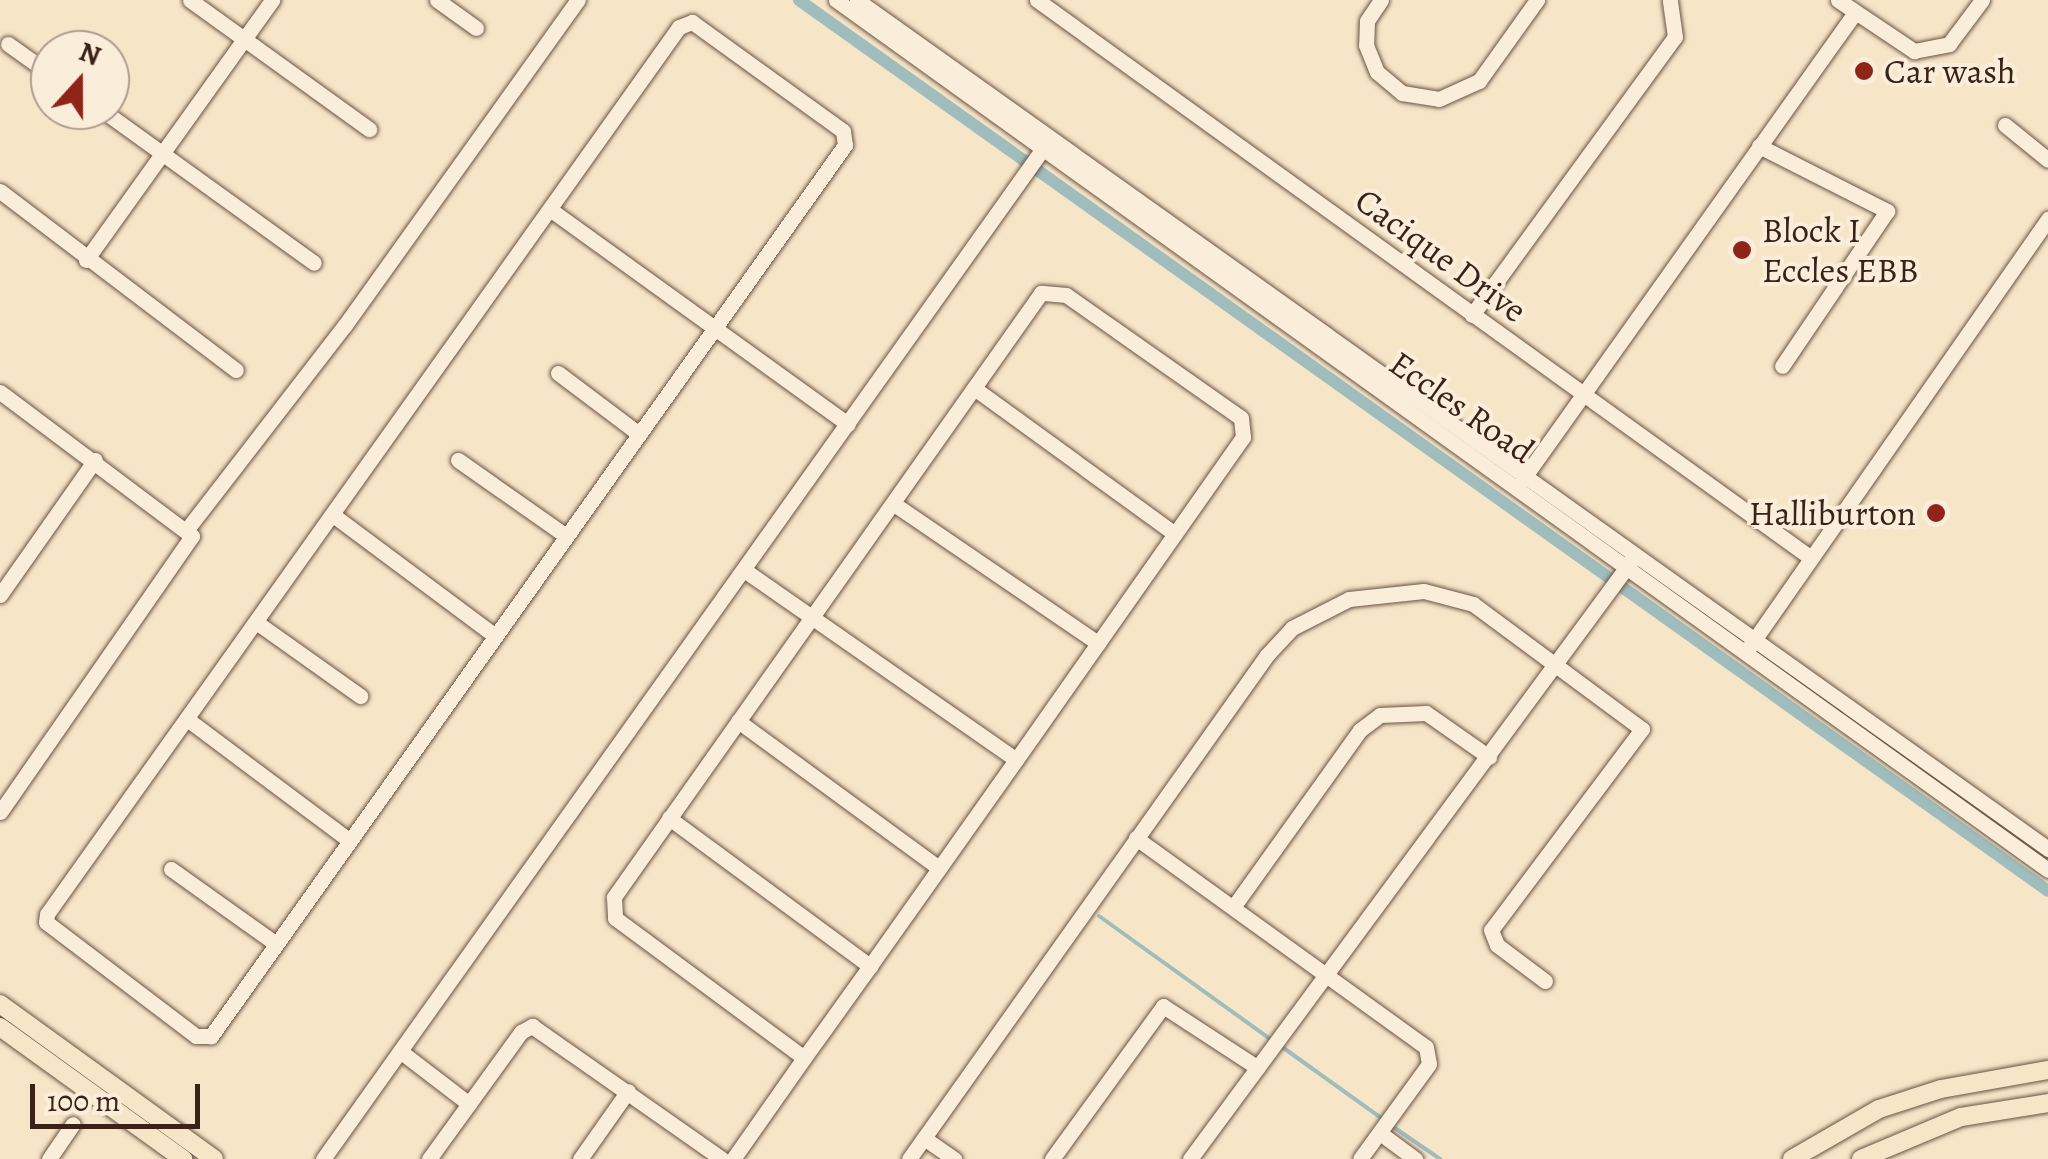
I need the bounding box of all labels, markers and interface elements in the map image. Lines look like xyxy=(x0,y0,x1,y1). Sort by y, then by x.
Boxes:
north arrow xyxy=(30,30,130,130)
text: N xyxy=(74,32,106,75)
place label: Car wash xyxy=(1884,50,2016,92)
marker: Car wash xyxy=(1853,60,1875,82)
street label: Cacique Drive xyxy=(1347,179,1535,331)
place label: Block I Eccles EBB xyxy=(1762,209,1919,291)
marker: Block I Eccles EBB xyxy=(1731,239,1753,261)
street label: Eccles Road xyxy=(1382,342,1542,472)
place label: Halliburton xyxy=(1749,492,1916,534)
marker: Halliburton xyxy=(1925,502,1947,524)
scale bar xyxy=(35,1064,205,1126)
text: 100 m xyxy=(47,1081,120,1121)

